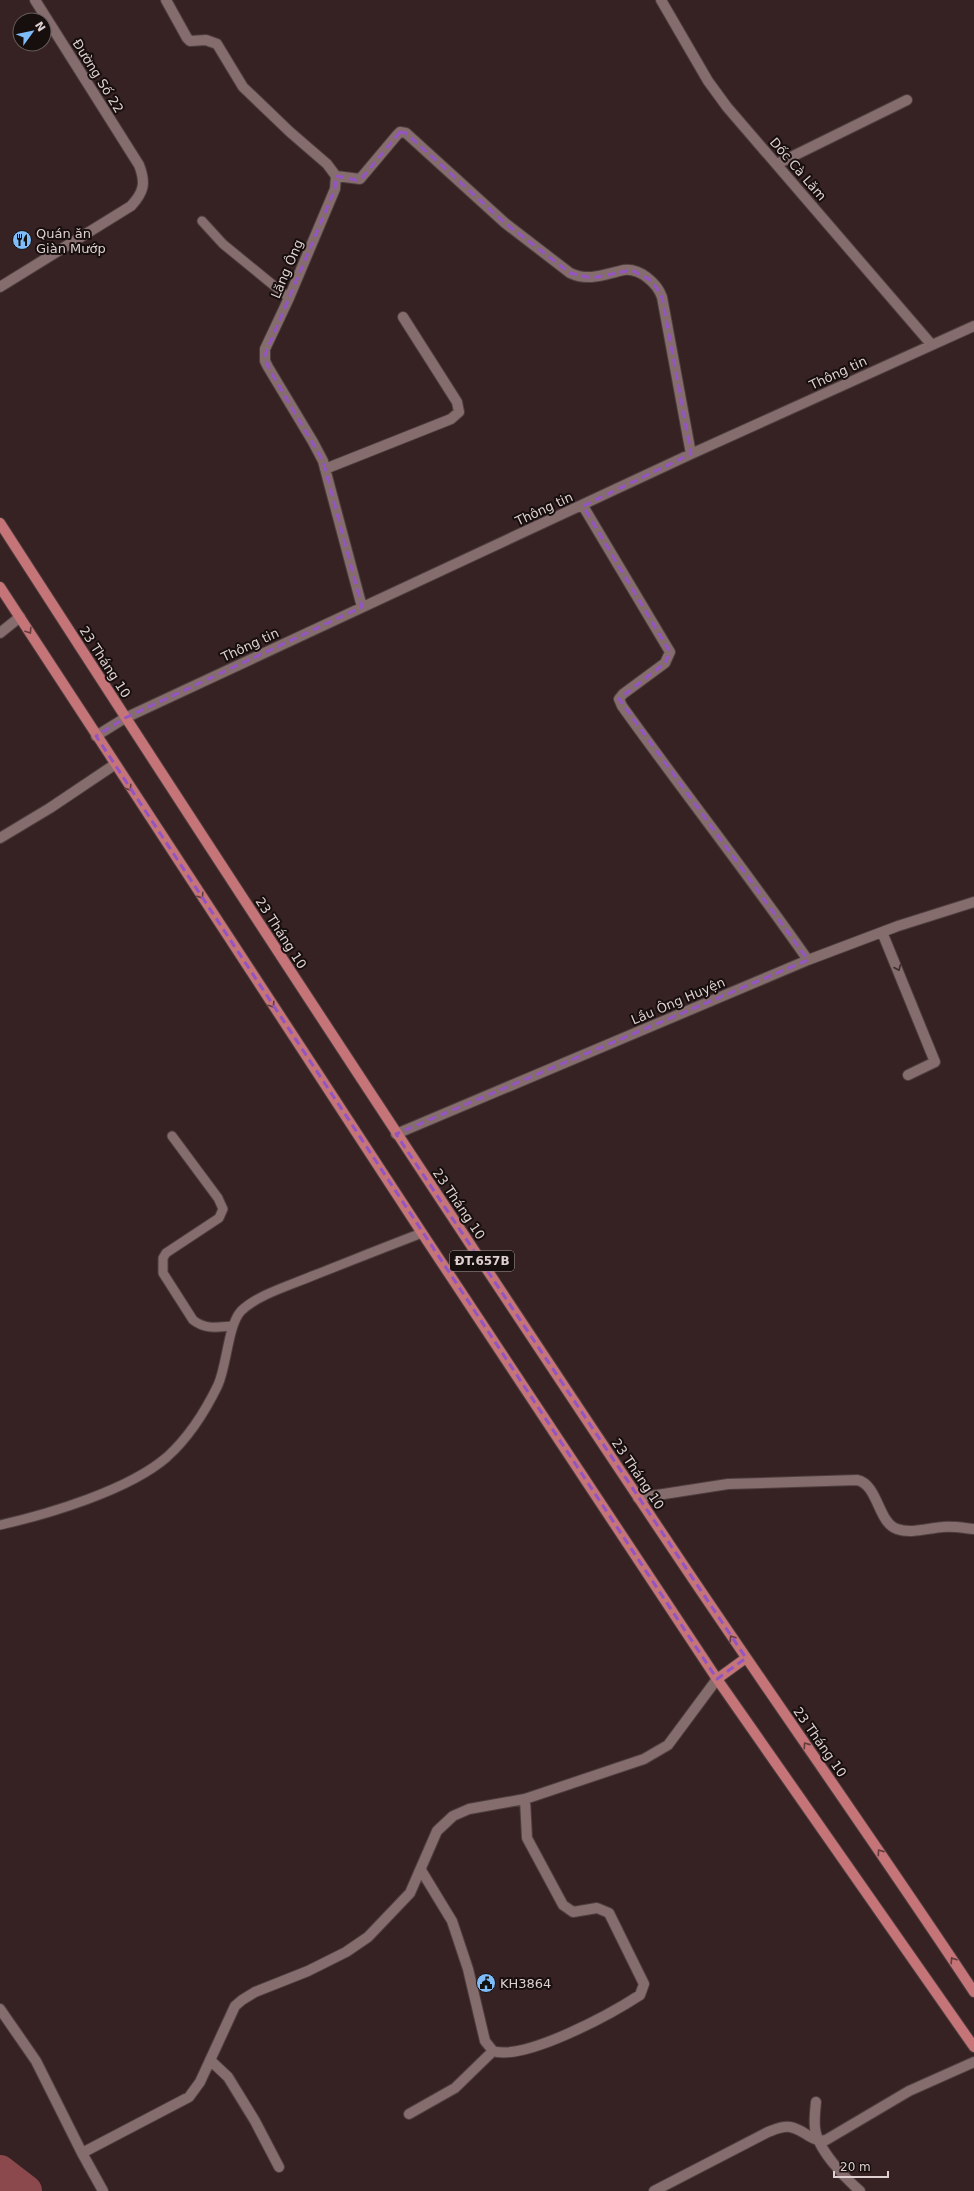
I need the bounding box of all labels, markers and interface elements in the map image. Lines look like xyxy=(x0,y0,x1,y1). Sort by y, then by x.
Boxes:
north arrow xyxy=(12,12,52,52)
text: N xyxy=(32,19,48,34)
street label: Đường Số 22 xyxy=(69,37,127,115)
street label: Dốc Cà Lăm xyxy=(767,135,829,203)
place label: Quán ăn Giàn Mướp xyxy=(36,226,106,256)
restaurant icon: Quán ăn Giàn Mướp xyxy=(11,229,33,251)
street label: Lăng Ông xyxy=(268,237,306,301)
street label: Thông tin xyxy=(806,353,869,393)
street label: Thông tin xyxy=(512,489,575,529)
street label: 23 Tháng 10 xyxy=(76,624,134,700)
street label: Thông tin xyxy=(218,625,281,665)
one-way arrow xyxy=(24,627,32,634)
one-way arrow xyxy=(125,783,132,790)
one-way arrow xyxy=(196,892,204,899)
street label: 23 Tháng 10 xyxy=(252,895,310,971)
one-way arrow xyxy=(893,964,901,971)
street label: Lầu Ông Huyện xyxy=(629,974,727,1028)
one-way arrow xyxy=(267,1001,275,1008)
street label: 23 Tháng 10 xyxy=(430,1166,488,1242)
road number: ĐT.657B xyxy=(450,1251,514,1271)
street label: 23 Tháng 10 xyxy=(609,1436,667,1512)
one-way arrow xyxy=(729,1635,737,1642)
street label: 23 Tháng 10 xyxy=(790,1704,850,1780)
one-way arrow xyxy=(803,1742,811,1749)
one-way arrow xyxy=(877,1849,885,1856)
one-way arrow xyxy=(950,1957,957,1964)
public building icon: KH3864 xyxy=(475,1972,497,1994)
place label: KH3864 xyxy=(500,1976,551,1991)
scale bar xyxy=(834,2153,888,2179)
text: 20 m xyxy=(840,2160,871,2174)

